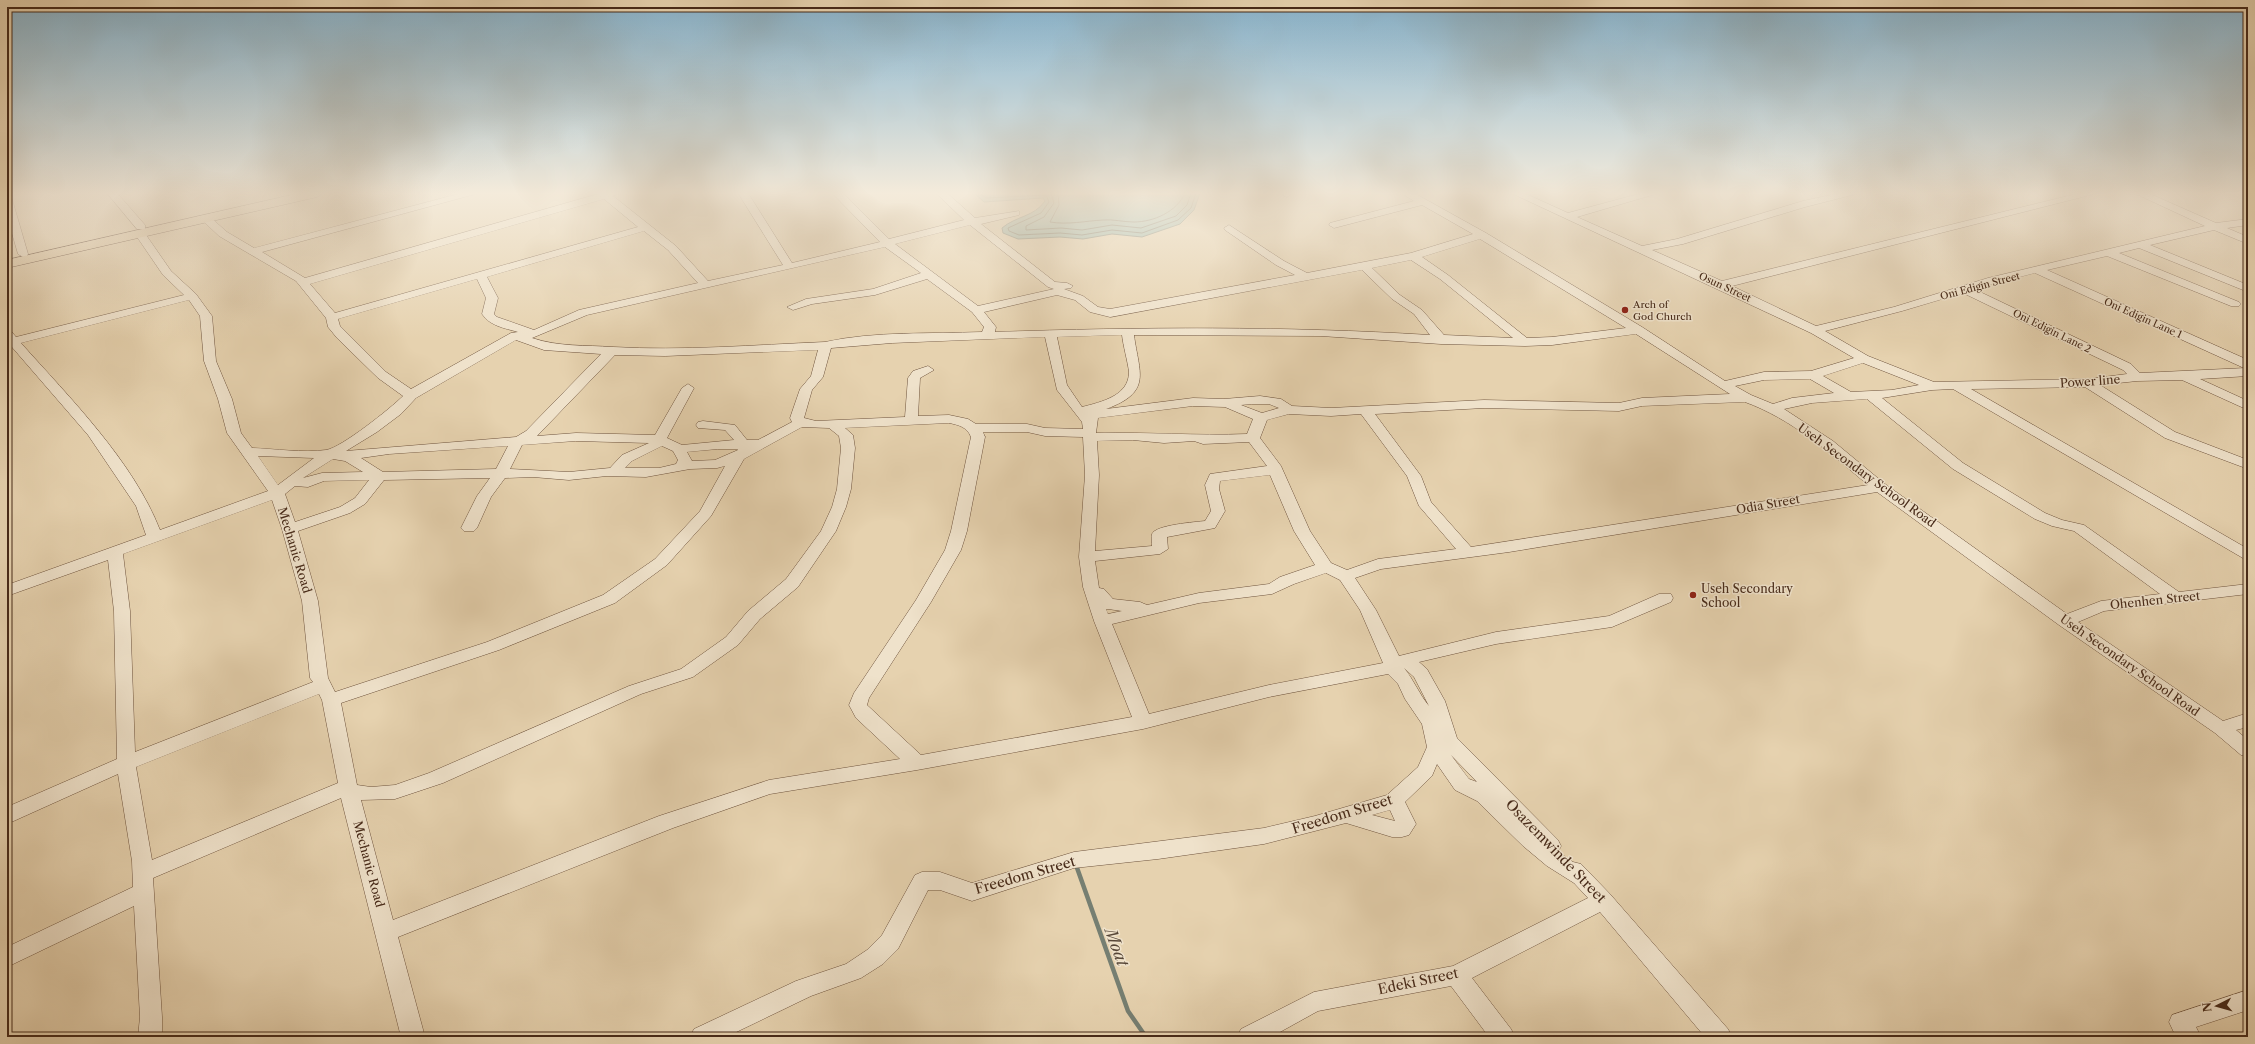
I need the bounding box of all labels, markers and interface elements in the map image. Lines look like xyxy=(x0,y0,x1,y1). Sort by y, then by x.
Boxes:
street label: Osun Street xyxy=(1697,269,1754,305)
street label: Oni Edigin Street xyxy=(1939,269,2022,303)
street label: Oni Edigin Lane 1 xyxy=(2102,295,2185,341)
place label: Arch of God Church xyxy=(1632,298,1692,323)
marker: Arch of God Church xyxy=(1620,305,1630,315)
street label: Oni Edigin Lane 2 xyxy=(2011,306,2094,356)
street label: Power line xyxy=(2059,371,2121,391)
street label: Useh Secondary School Road xyxy=(1795,420,1940,531)
street label: Odia Street xyxy=(1735,491,1802,517)
street label: Mechanic Road xyxy=(275,505,315,595)
place label: Useh Secondary School xyxy=(1701,581,1793,610)
street label: Ohenhen Street xyxy=(2109,588,2202,612)
marker: Useh Secondary School xyxy=(1688,590,1698,600)
street label: Useh Secondary School Road xyxy=(2057,611,2203,719)
street label: Freedom Street xyxy=(1290,790,1394,838)
street label: Osazemwinde Street xyxy=(1502,795,1610,907)
street label: Mechanic Road xyxy=(350,819,388,910)
street label: Freedom Street xyxy=(973,852,1078,898)
water label: Moat xyxy=(1100,923,1134,970)
street label: Edeki Street xyxy=(1376,964,1460,998)
north arrow xyxy=(2197,986,2237,1026)
text: N xyxy=(2200,1001,2215,1013)

